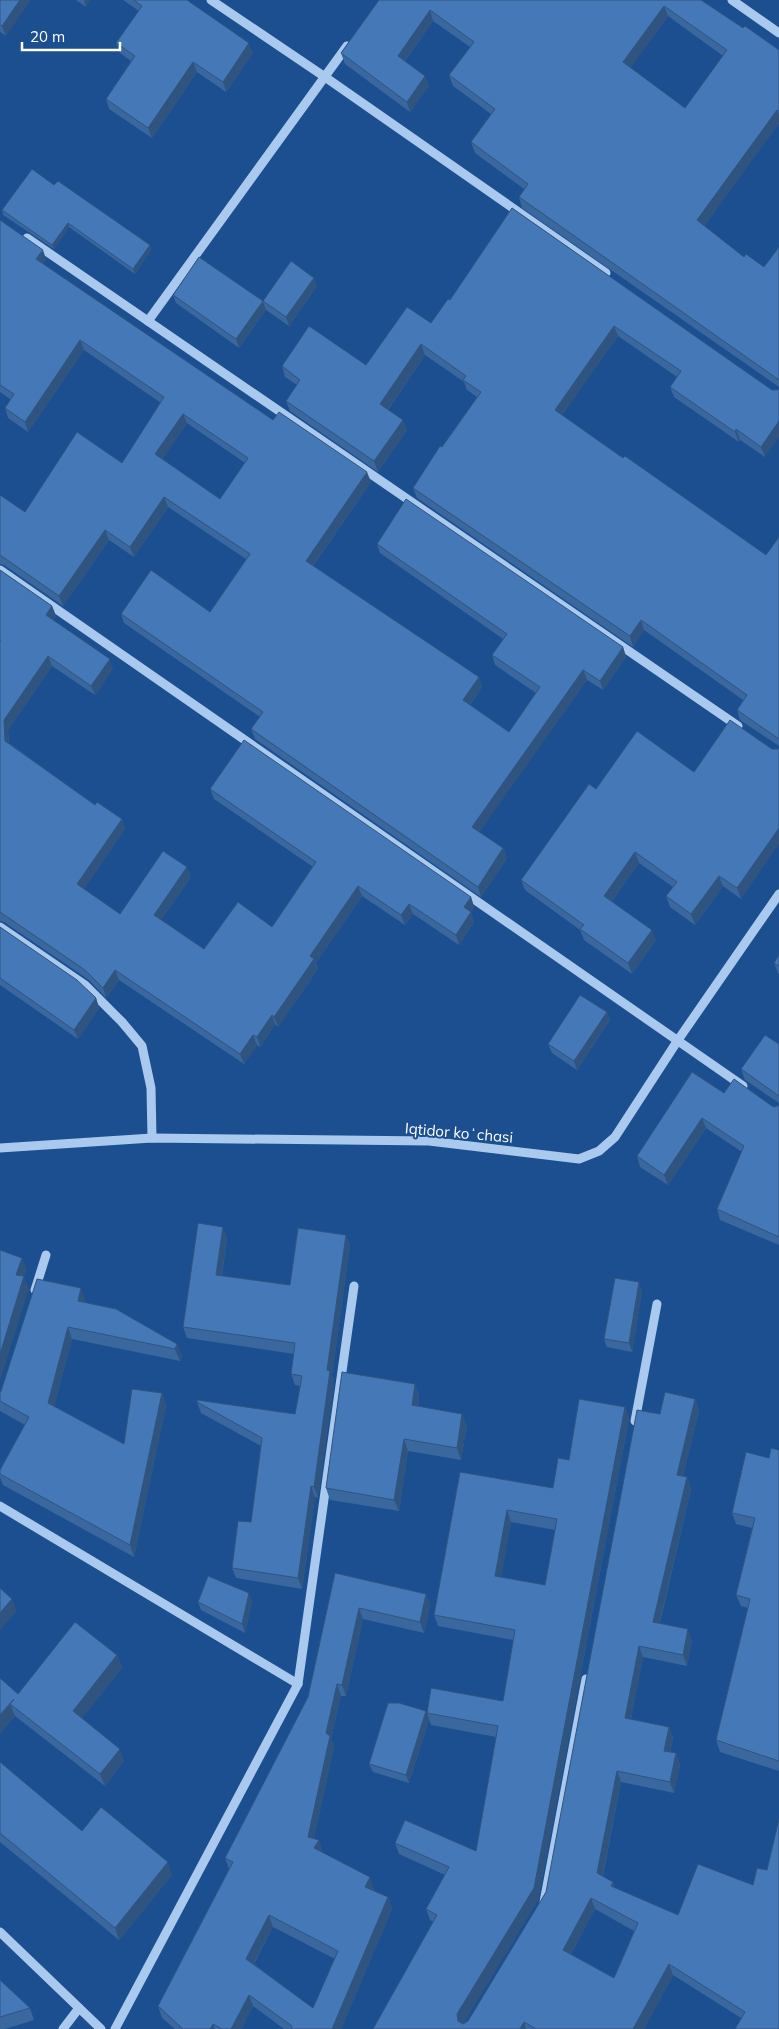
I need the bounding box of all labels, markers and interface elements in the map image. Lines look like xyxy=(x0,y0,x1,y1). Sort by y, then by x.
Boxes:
scale bar xyxy=(22,20,120,52)
text: 20 m xyxy=(30,27,65,46)
street label: Iqtidor koʻchasi xyxy=(404,1118,514,1147)

